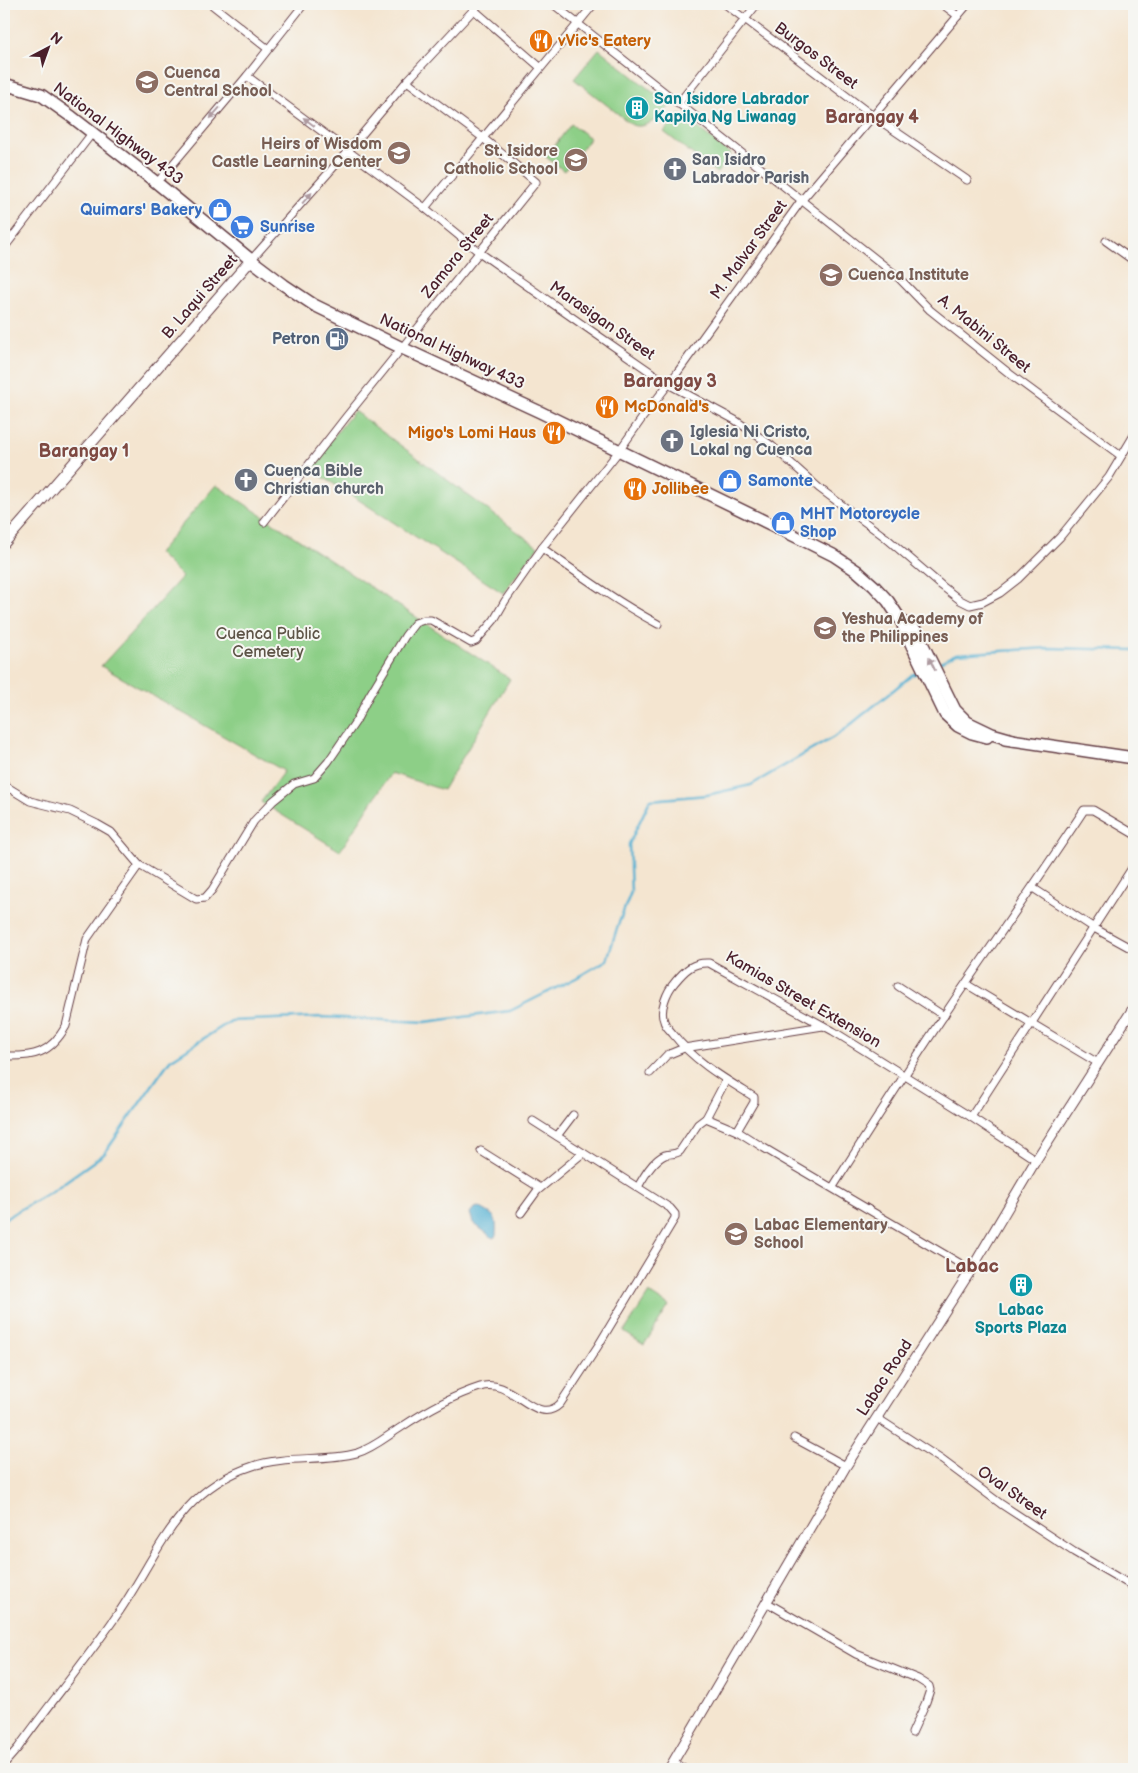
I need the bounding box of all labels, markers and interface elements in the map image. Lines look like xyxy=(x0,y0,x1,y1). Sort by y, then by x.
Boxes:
street label: Burgos Street xyxy=(771,18,862,94)
north arrow xyxy=(22,22,72,72)
restaurant icon: vVic's Eatery xyxy=(528,28,554,54)
text: N xyxy=(47,29,66,48)
place label: vVic's Eatery xyxy=(557,32,651,51)
place label: Cuenca Central School xyxy=(164,64,272,101)
school or university icon: Cuenca Central School xyxy=(134,69,160,95)
street label: National Highway 433 xyxy=(49,79,187,189)
place label: San Isidore Labrador Kapilya Ng Liwanag xyxy=(654,90,810,127)
building icon: San Isidore Labrador Kapilya Ng Liwanag xyxy=(624,95,650,121)
one-way arrow xyxy=(209,106,221,118)
district label: Barangay 4 xyxy=(825,107,919,128)
one-way arrow xyxy=(302,117,316,127)
place label: Heirs of Wisdom Castle Learning Center xyxy=(212,135,383,172)
school or university icon: Heirs of Wisdom Castle Learning Center xyxy=(386,140,412,166)
place label: St. Isidore Catholic School xyxy=(444,142,558,179)
school or university icon: St. Isidore Catholic School xyxy=(563,147,589,173)
place label: San Isidro Labrador Parish xyxy=(692,151,809,188)
church icon: San Isidro Labrador Parish xyxy=(662,156,688,182)
one-way arrow xyxy=(301,192,313,204)
shop icon: Quimars' Bakery xyxy=(207,197,233,223)
street label: M. Malvar Street xyxy=(707,197,791,303)
place label: Quimars' Bakery xyxy=(80,201,203,220)
street label: Zamora Street xyxy=(417,210,498,303)
supermarket icon: Sunrise xyxy=(229,214,255,240)
place label: Sunrise xyxy=(260,218,315,237)
street label: B. Laqui Street xyxy=(158,251,242,343)
school or university icon: Cuenca Institute xyxy=(818,262,844,288)
place label: Cuenca Institute xyxy=(848,266,969,285)
street label: Marasigan Street xyxy=(546,278,658,364)
street label: A. Mabini Street xyxy=(934,291,1034,377)
street label: National Highway 433 xyxy=(376,310,528,394)
fuel station icon: Petron xyxy=(324,326,350,352)
place label: Petron xyxy=(272,330,320,349)
district label: Barangay 3 xyxy=(623,371,717,392)
restaurant icon: McDonald's xyxy=(594,394,620,420)
place label: McDonald's xyxy=(624,398,709,417)
restaurant icon: Migo's Lomi Haus xyxy=(541,420,567,446)
place label: Iglesia Ni Cristo, Lokal ng Cuenca xyxy=(690,423,812,460)
place label: Migo's Lomi Haus xyxy=(407,424,536,443)
church icon: Iglesia Ni Cristo, Lokal ng Cuenca xyxy=(659,428,685,454)
district label: Barangay 1 xyxy=(39,441,129,462)
place label: Cuenca Bible Christian church xyxy=(264,462,384,499)
church icon: Cuenca Bible Christian church xyxy=(233,467,259,493)
shop icon: Samonte xyxy=(717,468,743,494)
place label: Samonte xyxy=(748,472,813,491)
restaurant icon: Jollibee xyxy=(622,476,648,502)
place label: Jollibee xyxy=(652,480,709,499)
place label: MHT Motorcycle Shop xyxy=(800,505,920,542)
shop icon: MHT Motorcycle Shop xyxy=(770,510,796,536)
place label: Yeshua Academy of the Philippines xyxy=(841,610,984,647)
school or university icon: Yeshua Academy of the Philippines xyxy=(812,615,838,641)
park label: Cuenca Public Cemetery xyxy=(216,625,320,662)
one-way arrow xyxy=(928,657,936,671)
street label: Kamias Street Extension xyxy=(722,948,884,1052)
place label: Labac Elementary School xyxy=(754,1216,888,1253)
school or university icon: Labac Elementary School xyxy=(723,1221,749,1247)
district label: Labac xyxy=(945,1255,999,1278)
building icon: Labac Sports Plaza xyxy=(1008,1272,1034,1298)
place label: Labac Sports Plaza xyxy=(975,1301,1067,1338)
street label: Labac Road xyxy=(853,1336,917,1420)
street label: Oval Street xyxy=(974,1462,1050,1524)

